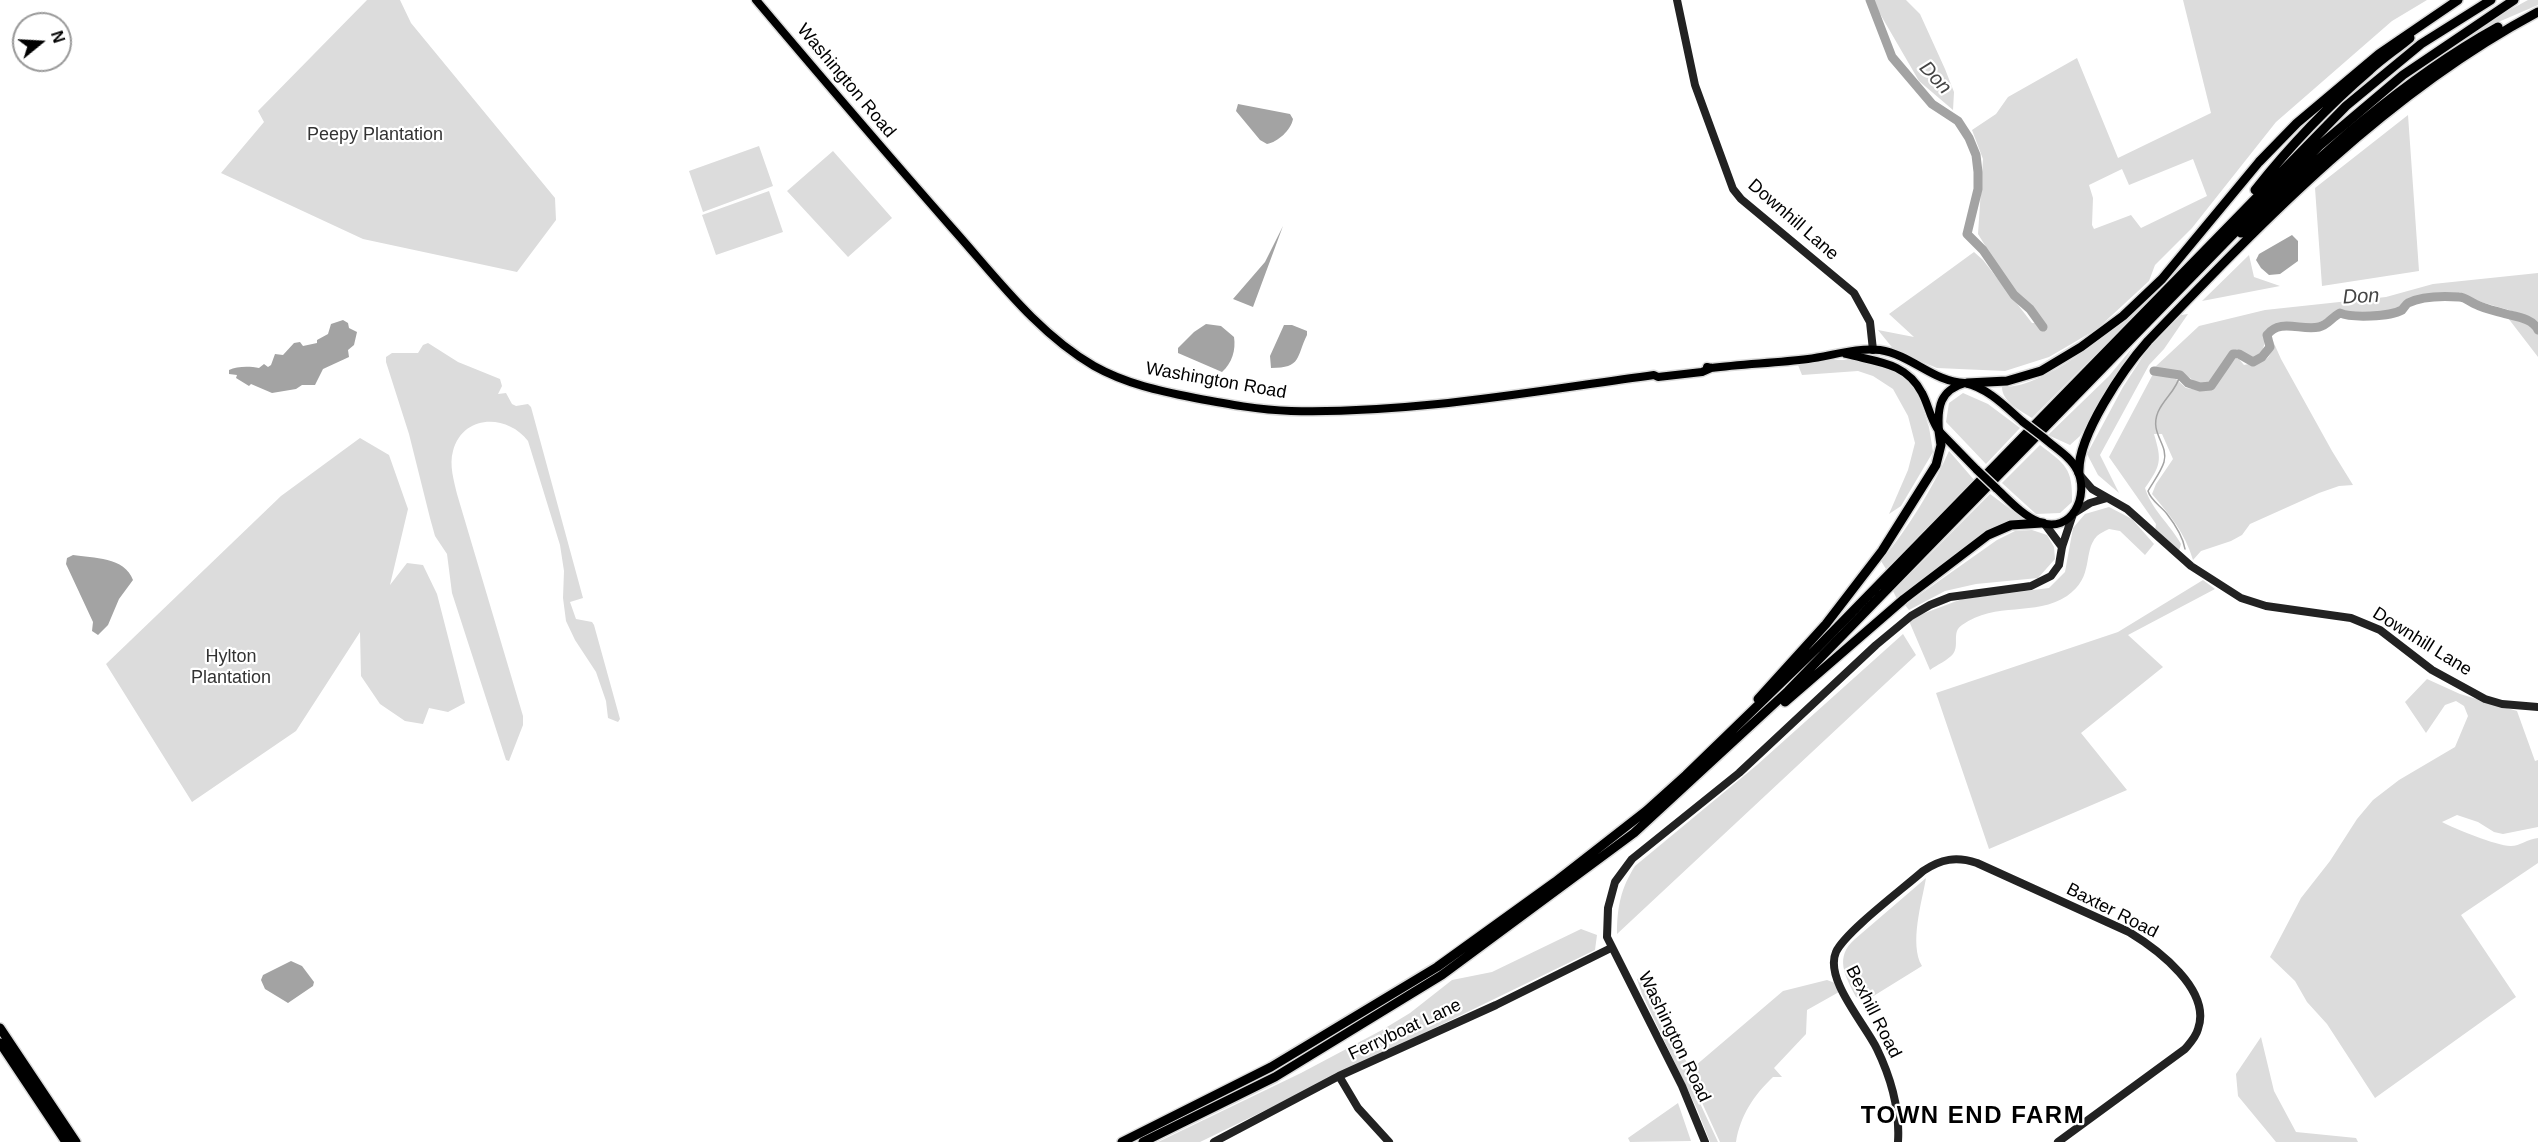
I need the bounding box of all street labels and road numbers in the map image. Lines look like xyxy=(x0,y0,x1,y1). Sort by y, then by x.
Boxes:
street label: Washington Road xyxy=(792,20,900,142)
street label: Downhill Lane xyxy=(1743,175,1843,265)
street label: Washington Road xyxy=(1144,358,1288,404)
street label: Downhill Lane xyxy=(2368,603,2476,681)
street label: Baxter Road xyxy=(2063,879,2161,943)
street label: Bexhill Road xyxy=(1840,962,1906,1062)
street label: Washington Road xyxy=(1633,968,1715,1106)
street label: Ferryboat Lane xyxy=(1345,994,1465,1066)

